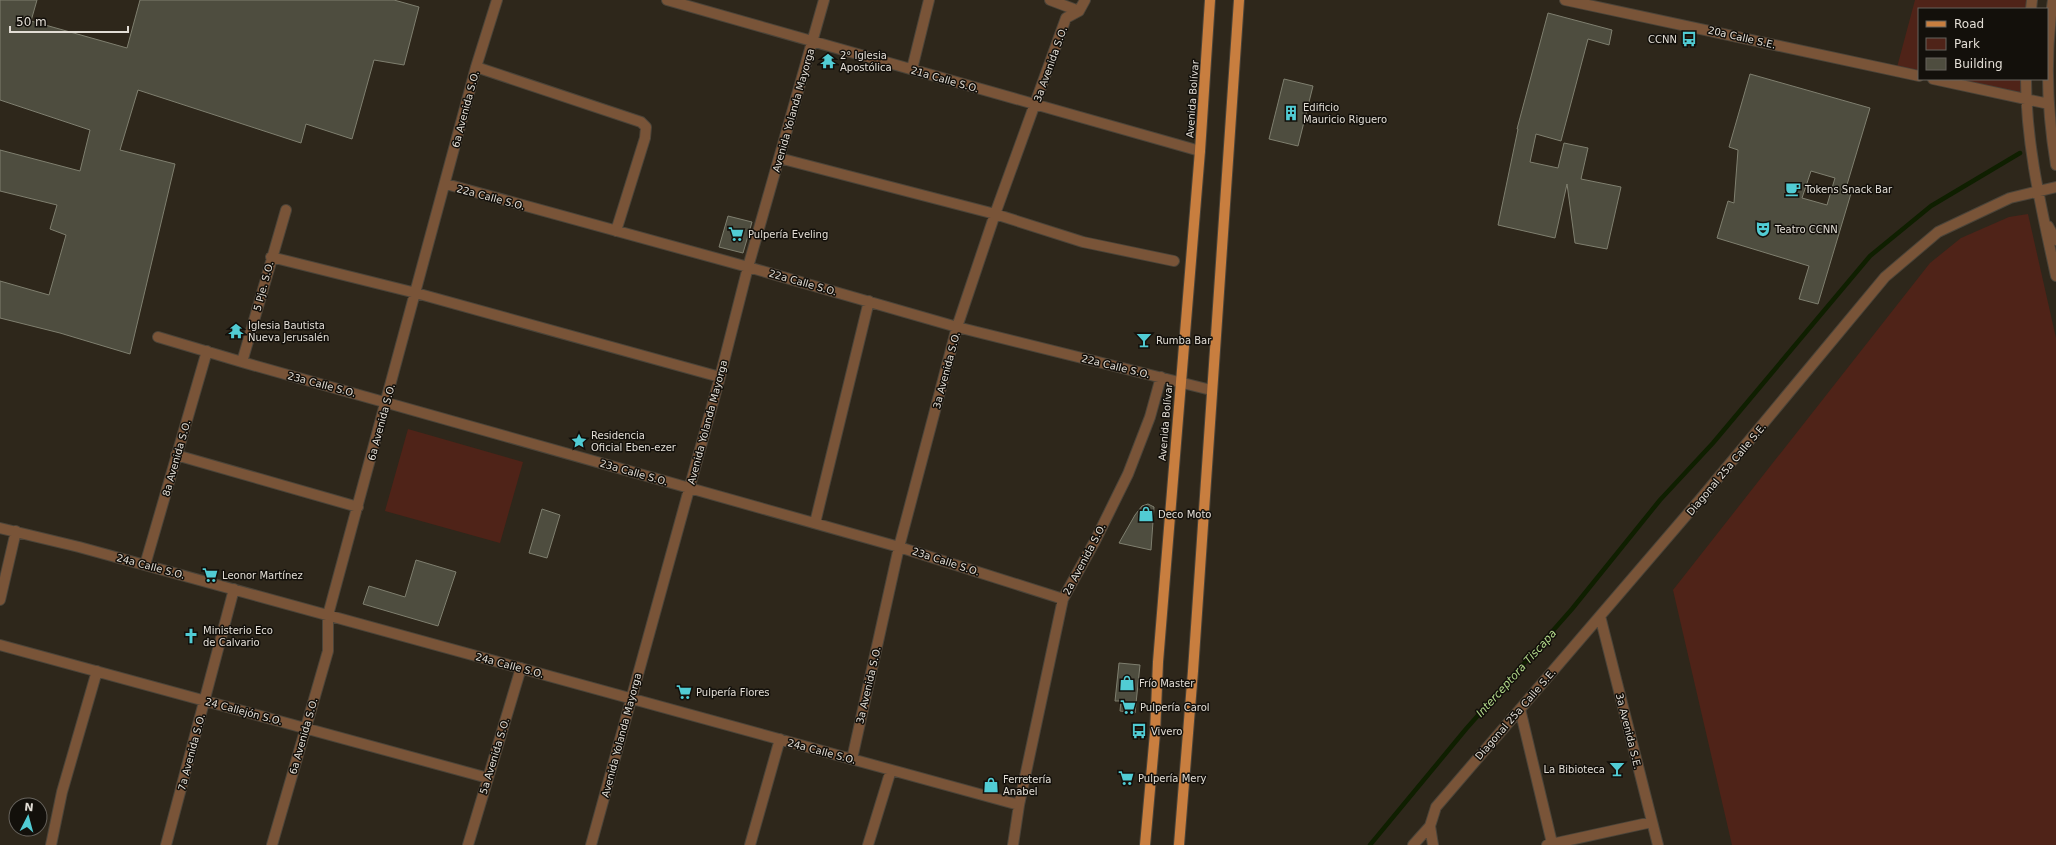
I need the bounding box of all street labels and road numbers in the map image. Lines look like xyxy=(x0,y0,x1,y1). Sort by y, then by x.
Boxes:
street label: 20a Calle S.E. xyxy=(1707,24,1777,51)
street label: 3a Avenida S.O. xyxy=(1032,25,1069,103)
street label: Avenida Yolanda Mayorga xyxy=(771,47,816,173)
street label: Avenida Bolívar xyxy=(1184,59,1201,138)
street label: 21a Calle S.O. xyxy=(910,65,980,94)
street label: 6a Avenida S.O. xyxy=(450,70,481,149)
street label: 22a Calle S.O. xyxy=(456,183,526,212)
street label: 5 Pje. S.O. xyxy=(252,260,275,312)
street label: 22a Calle S.O. xyxy=(768,268,838,297)
street label: 3a Avenida S.O. xyxy=(931,331,962,410)
street label: 22a Calle S.O. xyxy=(1080,353,1151,380)
street label: Avenida Yolanda Mayorga xyxy=(686,359,729,485)
street label: 23a Calle S.O. xyxy=(287,370,357,399)
street label: Avenida Bolívar xyxy=(1157,382,1174,461)
street label: 6a Avenida S.O. xyxy=(366,383,397,462)
street label: 8a Avenida S.O. xyxy=(160,419,193,498)
street label: Diagonal 25a Calle S.E. xyxy=(1685,421,1768,518)
street label: 23a Calle S.O. xyxy=(599,458,669,487)
street label: 2a Avenida S.O. xyxy=(1061,522,1108,597)
street label: 23a Calle S.O. xyxy=(911,545,981,578)
street label: 24a Calle S.O. xyxy=(116,552,186,581)
street label: 3a Avenida S.O. xyxy=(854,645,883,725)
street label: 24a Calle S.O. xyxy=(475,651,545,680)
street label: Diagonal 25a Calle S.E. xyxy=(1473,667,1558,762)
street label: Avenida Yolanda Mayorga xyxy=(600,672,643,798)
street label: 3a Avenida S.E. xyxy=(1614,692,1643,770)
street label: 24 Callejón S.O. xyxy=(204,696,284,727)
street label: 6a Avenida S.O. xyxy=(287,697,320,776)
street label: 7a Avenida S.O. xyxy=(176,713,207,792)
street label: 5a Avenida S.O. xyxy=(478,717,511,795)
street label: 24a Calle S.O. xyxy=(787,737,857,766)

